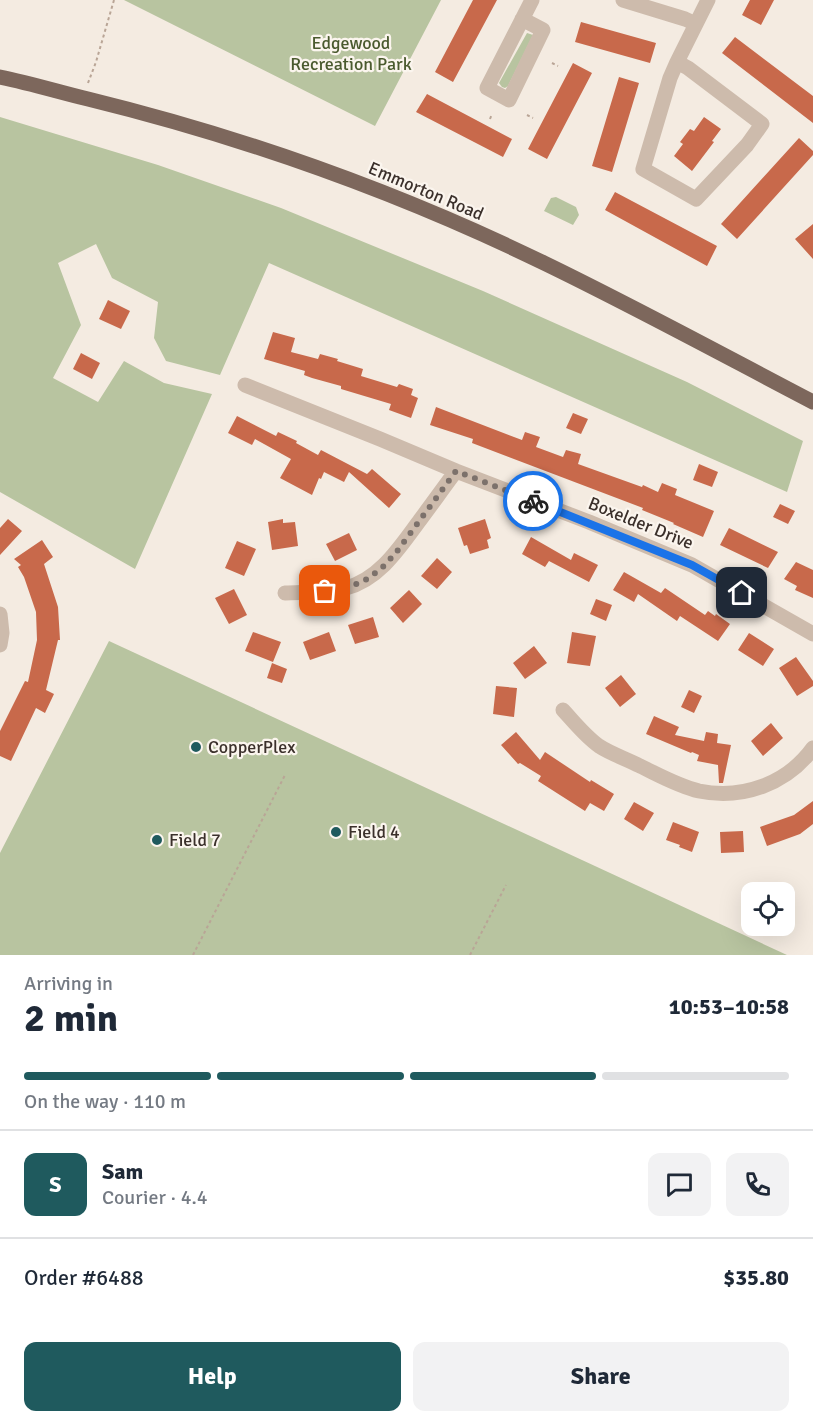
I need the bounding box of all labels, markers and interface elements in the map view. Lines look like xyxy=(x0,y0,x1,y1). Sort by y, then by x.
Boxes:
park label: Edgewood Recreation Park xyxy=(290,32,412,75)
street label: Emmorton Road xyxy=(365,157,487,225)
courier xyxy=(503,471,563,531)
icon: bike xyxy=(517,485,550,518)
street label: Boxelder Drive xyxy=(585,492,697,554)
pin xyxy=(299,565,350,616)
pin xyxy=(716,567,767,618)
icon: bag xyxy=(308,574,341,607)
icon: home xyxy=(725,576,758,609)
place label: CopperPlex xyxy=(208,736,296,758)
marker: CopperPlex xyxy=(189,740,203,754)
place label: Field 4 xyxy=(348,821,400,843)
marker: Field 4 xyxy=(329,825,343,839)
place label: Field 7 xyxy=(169,829,221,851)
marker: Field 7 xyxy=(150,833,164,847)
map controls xyxy=(741,882,795,936)
button: locate xyxy=(741,882,795,936)
text: Arriving in xyxy=(24,971,113,996)
text: 10:53–10:58 xyxy=(669,993,789,1020)
text: 2 min xyxy=(24,994,118,1042)
text: On the way · 110 m xyxy=(24,1089,186,1114)
button: chat xyxy=(648,1153,711,1216)
button: phone xyxy=(726,1153,789,1216)
text: Sam xyxy=(102,1158,143,1185)
text: S xyxy=(49,1171,62,1198)
text: Courier · 4.4 xyxy=(102,1185,208,1210)
text: Order #6488 xyxy=(24,1264,144,1291)
text: $35.80 xyxy=(723,1264,789,1291)
button: Help xyxy=(24,1342,401,1411)
button: Share xyxy=(413,1342,789,1411)

